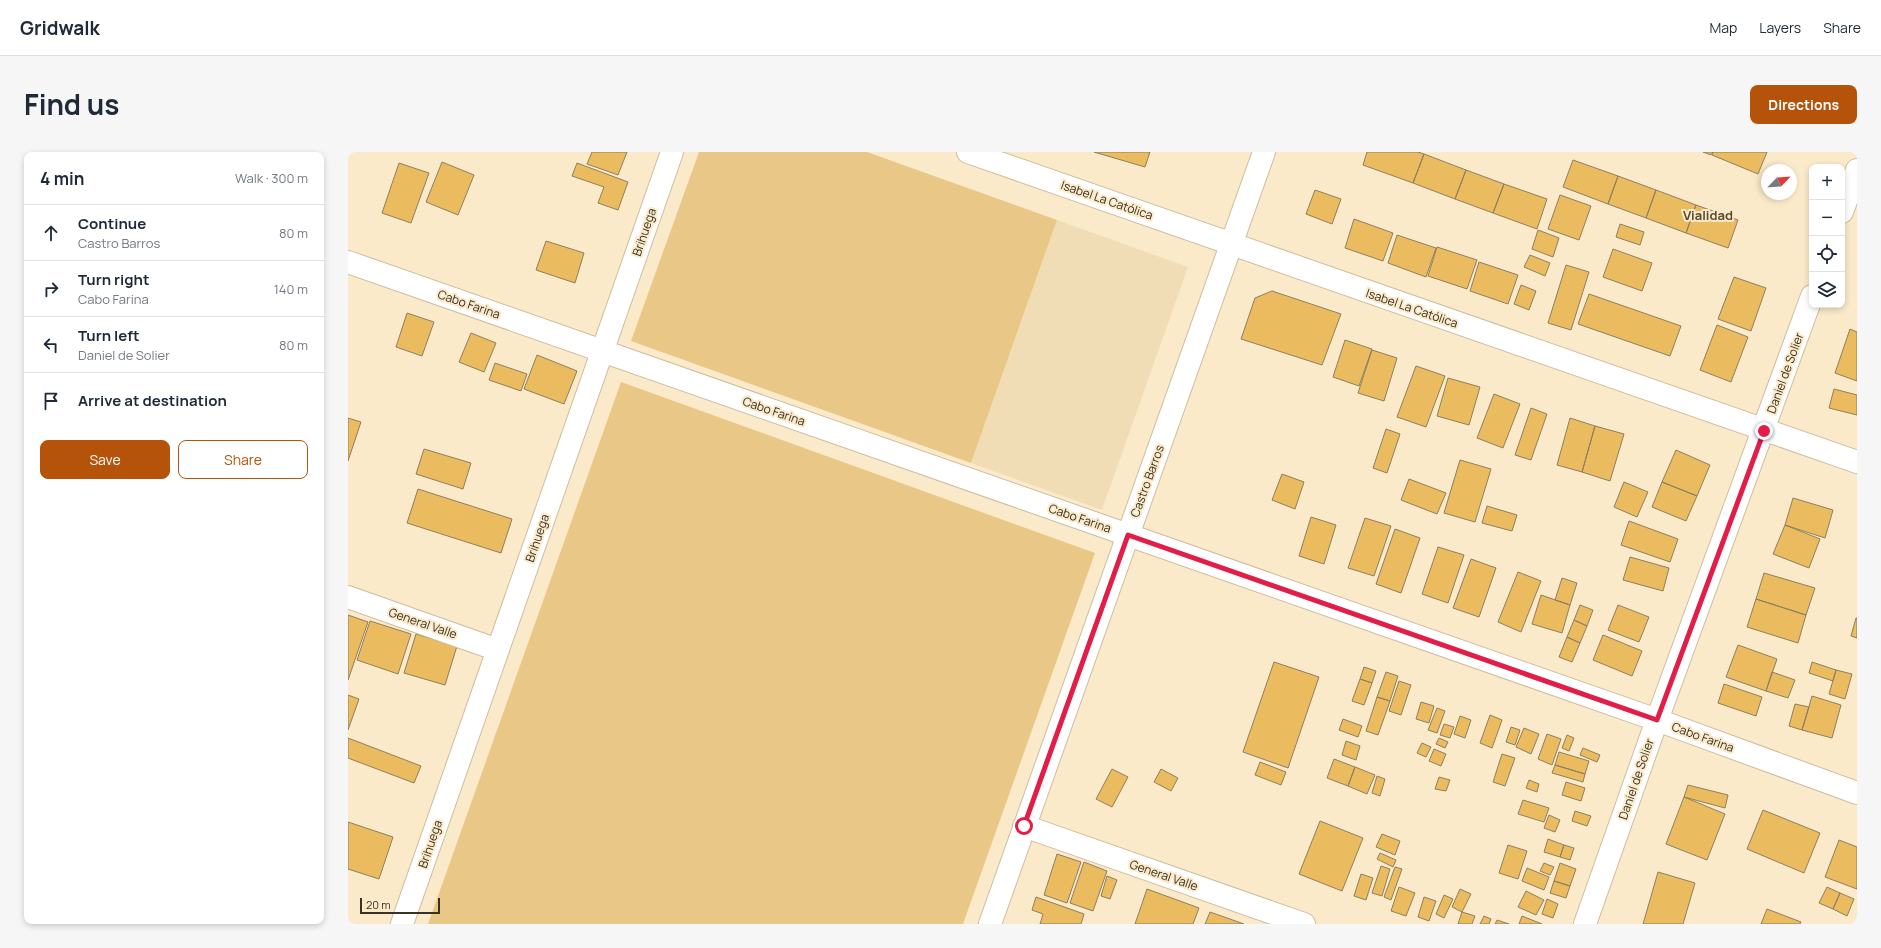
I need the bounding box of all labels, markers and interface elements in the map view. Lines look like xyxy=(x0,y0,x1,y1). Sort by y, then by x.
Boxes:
text: Gridwalk xyxy=(20,15,100,41)
text: Map xyxy=(1709,18,1737,37)
text: Layers xyxy=(1759,18,1801,37)
text: Share xyxy=(1823,18,1861,37)
text: Find us xyxy=(24,85,119,123)
button: Directions xyxy=(1750,85,1857,124)
north arrow xyxy=(1761,164,1797,200)
map controls xyxy=(1809,164,1845,308)
button: + xyxy=(1809,164,1845,200)
text: 4 min xyxy=(40,167,84,190)
text: Walk · 300 m xyxy=(235,169,308,187)
street label: Isabel La Católica xyxy=(1059,176,1155,224)
button: − xyxy=(1809,200,1845,236)
street label: Brihuega xyxy=(628,206,660,258)
district label: Vialidad xyxy=(1683,206,1733,224)
text: Continue xyxy=(78,213,146,234)
icon: ahead xyxy=(40,222,62,244)
text: 80 m xyxy=(279,224,308,242)
text: Castro Barros xyxy=(78,234,160,252)
button: locate xyxy=(1809,236,1845,272)
text: Turn right xyxy=(78,269,149,290)
button: layers xyxy=(1809,272,1845,308)
icon: right xyxy=(40,278,62,300)
text: 140 m xyxy=(274,280,308,298)
street label: Isabel La Católica xyxy=(1364,284,1460,332)
street label: Cabo Farina xyxy=(435,285,503,323)
text: Cabo Farina xyxy=(78,290,149,308)
text: Turn left xyxy=(78,325,140,346)
street label: Daniel de Solier xyxy=(1763,330,1808,416)
icon: left xyxy=(40,334,62,356)
text: 80 m xyxy=(279,336,308,354)
text: Daniel de Solier xyxy=(78,346,170,364)
icon: arrive xyxy=(40,390,62,412)
text: Arrive at destination xyxy=(78,390,227,411)
street label: Cabo Farina xyxy=(740,392,808,430)
route end xyxy=(1755,422,1773,440)
button: Save xyxy=(40,440,170,479)
button: Share xyxy=(178,440,308,479)
street label: Castro Barros xyxy=(1126,442,1168,520)
street label: Cabo Farina xyxy=(1046,499,1114,537)
street label: Brihuega xyxy=(521,512,553,564)
street label: General Valle xyxy=(387,603,459,643)
street label: Cabo Farina xyxy=(1669,718,1737,756)
street label: Daniel de Solier xyxy=(1614,735,1658,822)
route start xyxy=(1015,817,1033,835)
street label: Brihuega xyxy=(414,818,446,870)
street label: General Valle xyxy=(1128,855,1200,895)
scale bar xyxy=(360,896,440,915)
text: 20 m xyxy=(366,897,391,912)

